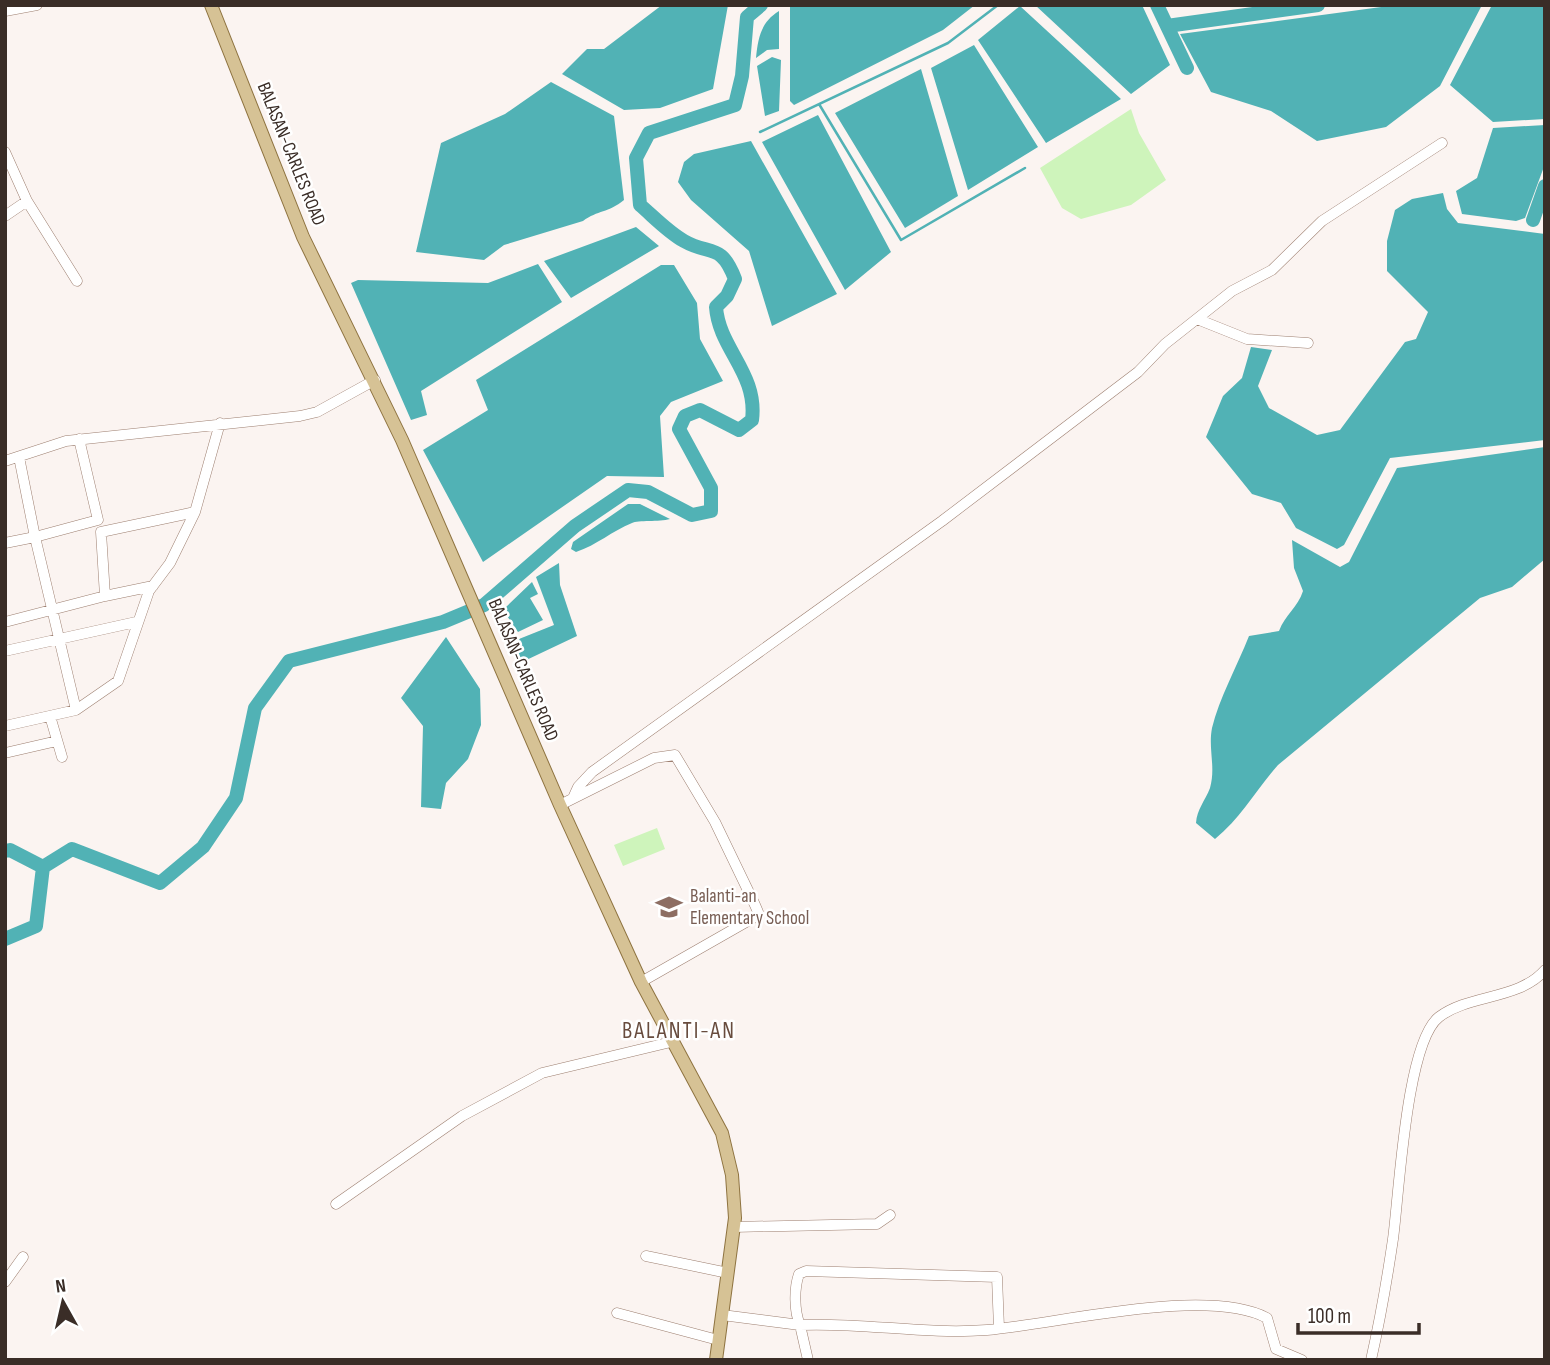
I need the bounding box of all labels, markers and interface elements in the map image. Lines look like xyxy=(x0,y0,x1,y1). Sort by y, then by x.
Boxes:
street label: BALASAN-CARLES ROAD xyxy=(252,79,330,229)
street label: BALASAN-CARLES ROAD xyxy=(483,595,563,745)
place label: Balanti-an Elementary School xyxy=(690,885,809,930)
school or university icon: Balanti-an Elementary School xyxy=(654,892,684,922)
district label: BALANTI-AN xyxy=(622,1017,736,1045)
north arrow xyxy=(28,1267,98,1337)
text: N xyxy=(54,1275,67,1299)
scale bar xyxy=(1298,1292,1419,1336)
text: 100 m xyxy=(1308,1304,1351,1329)

